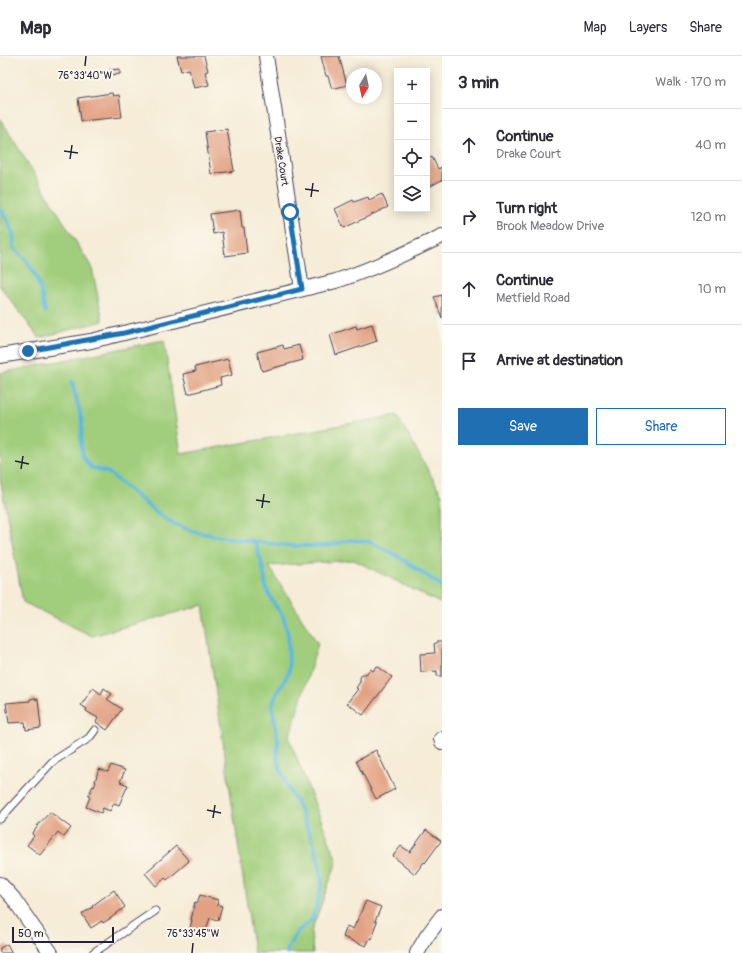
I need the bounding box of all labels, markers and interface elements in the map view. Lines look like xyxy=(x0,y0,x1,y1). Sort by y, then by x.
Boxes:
text: Map xyxy=(20,16,51,40)
text: Map xyxy=(584,19,607,36)
text: Layers xyxy=(629,19,667,36)
text: Share xyxy=(689,19,722,36)
north arrow xyxy=(346,68,382,104)
map controls xyxy=(394,68,430,212)
button: + xyxy=(394,68,430,104)
text: 76°33'40"W xyxy=(58,70,112,82)
text: 3 min xyxy=(458,72,499,93)
text: Walk · 170 m xyxy=(655,74,726,90)
button: − xyxy=(394,104,430,140)
text: Continue xyxy=(496,127,554,146)
icon: ahead xyxy=(458,134,480,156)
street label: Drake Court xyxy=(271,136,291,188)
text: 40 m xyxy=(695,137,726,153)
button: locate xyxy=(394,140,430,176)
text: Drake Court xyxy=(496,146,561,162)
button: layers xyxy=(394,176,430,212)
text: Turn right xyxy=(496,199,557,218)
route start xyxy=(281,203,299,221)
icon: right xyxy=(458,206,480,228)
text: 120 m xyxy=(690,209,726,225)
text: Brook Meadow Drive xyxy=(496,218,604,234)
text: Continue xyxy=(496,271,554,290)
icon: ahead xyxy=(458,278,480,300)
text: 10 m xyxy=(698,281,726,297)
text: Metfield Road xyxy=(496,290,570,306)
route end xyxy=(19,342,37,360)
icon: arrive xyxy=(458,350,480,372)
text: Arrive at destination xyxy=(496,351,623,370)
button: Save xyxy=(458,408,588,445)
button: Share xyxy=(596,408,726,445)
scale bar xyxy=(12,925,114,944)
text: 50 m xyxy=(18,927,44,940)
text: 76°33'45"W xyxy=(167,928,220,940)

